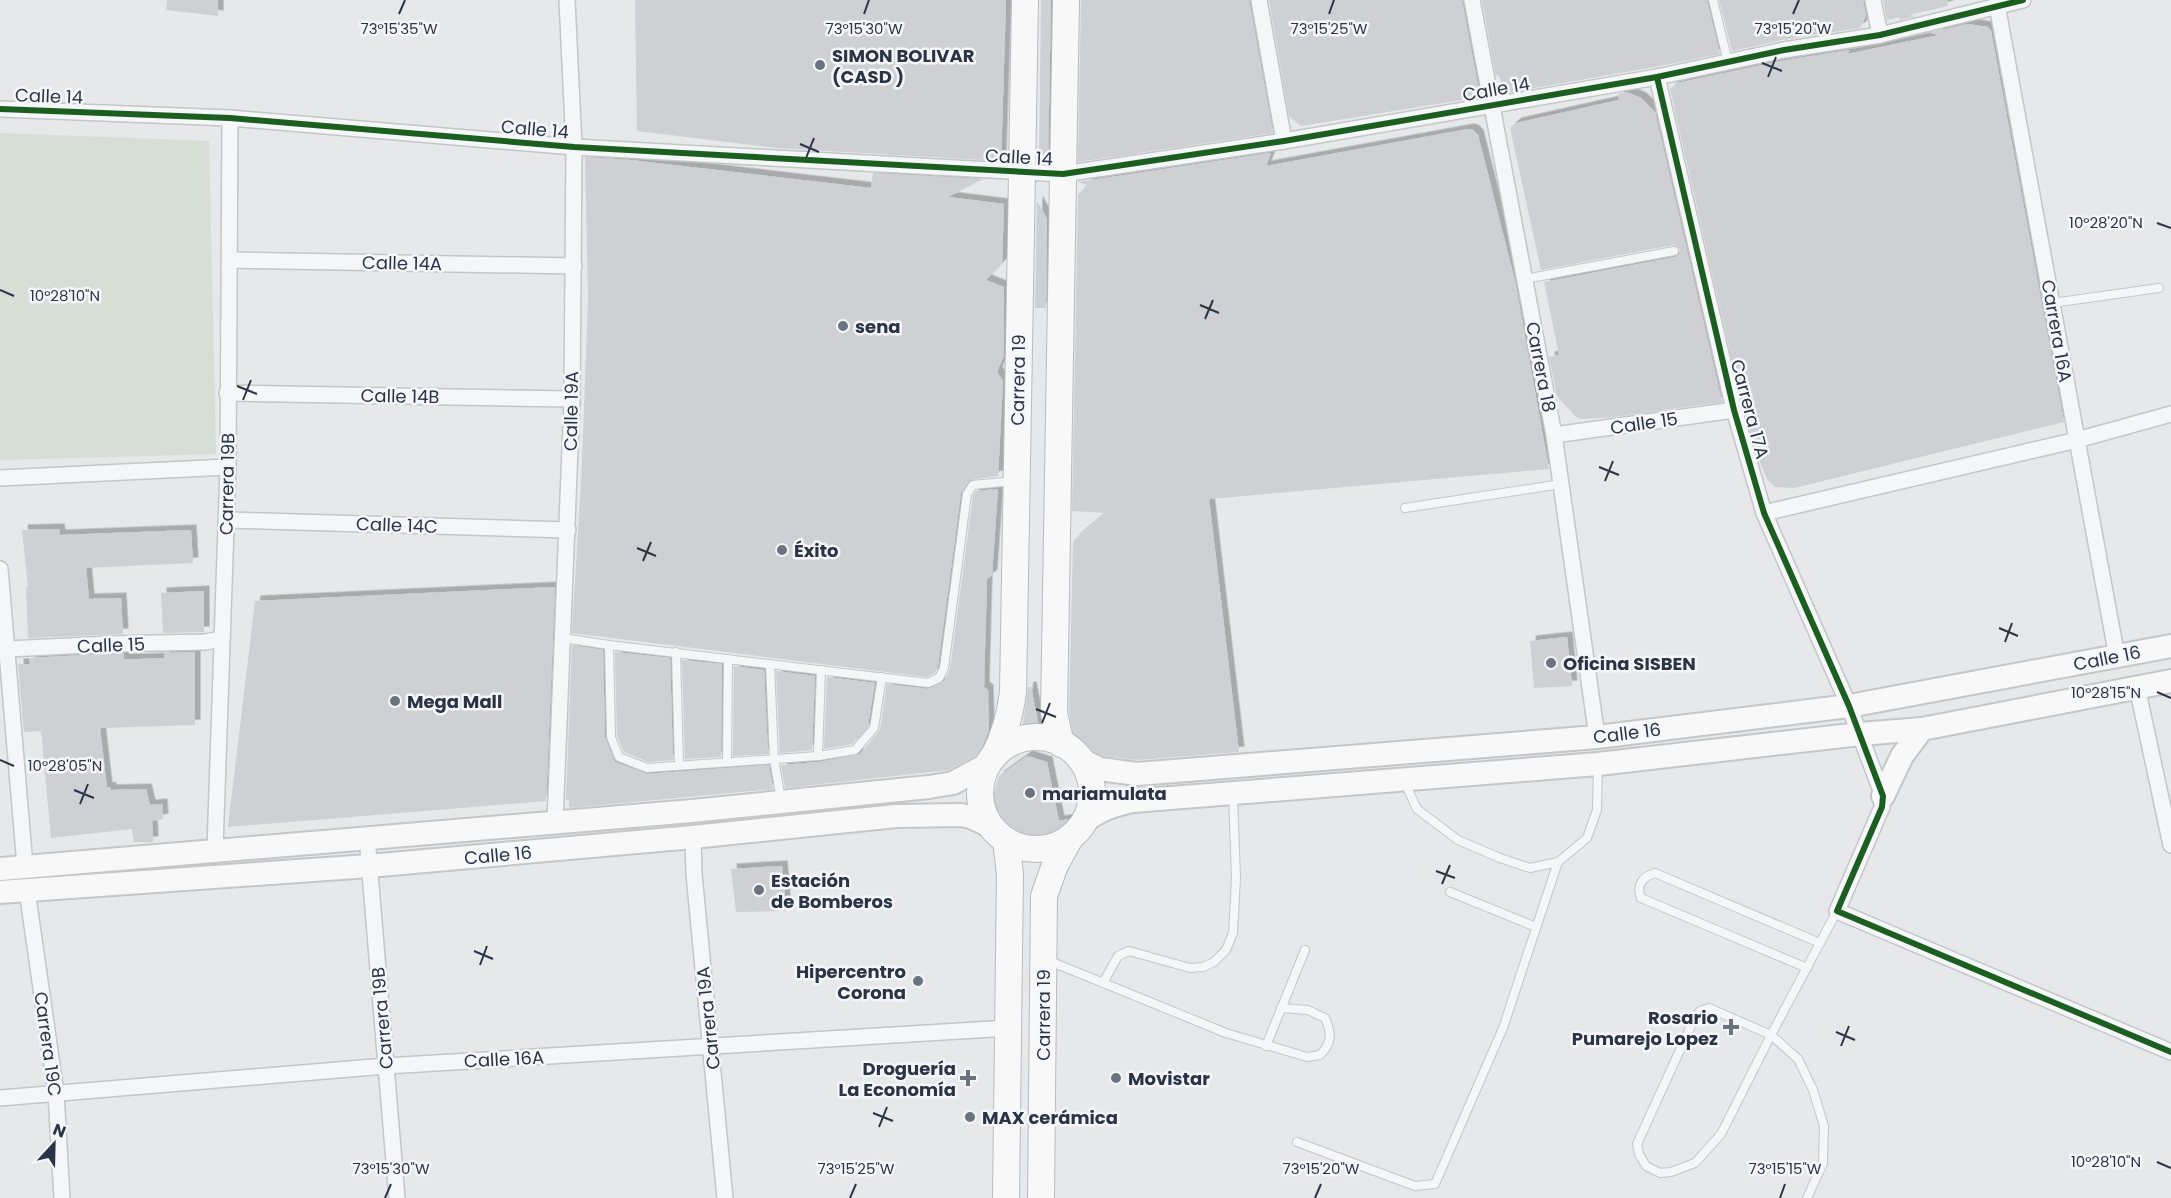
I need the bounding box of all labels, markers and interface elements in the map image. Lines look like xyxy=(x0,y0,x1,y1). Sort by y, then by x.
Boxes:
text: 73°15'35"W xyxy=(360,18,438,39)
text: 73°15'30"W xyxy=(825,18,903,39)
text: 73°15'25"W xyxy=(1291,18,1368,39)
text: 73°15'20"W xyxy=(1755,18,1832,39)
place label: SIMON BOLIVAR (CASD ) xyxy=(832,43,975,89)
marker: SIMON BOLIVAR (CASD ) xyxy=(813,58,827,72)
street label: Calle 14 xyxy=(1460,71,1532,107)
street label: Calle 14 xyxy=(15,82,83,110)
street label: Calle 14 xyxy=(500,114,570,144)
street label: Calle 14 xyxy=(984,143,1054,171)
text: 10°28'20"N xyxy=(2069,212,2143,233)
street label: Calle 14A xyxy=(362,250,442,276)
street label: Carrera 16A xyxy=(2036,278,2078,384)
text: 10°28'10"N xyxy=(30,285,100,306)
place label: sena xyxy=(855,314,901,339)
marker: sena xyxy=(836,319,850,333)
street label: Carrera 18 xyxy=(1520,320,1562,414)
street label: Carrera 19 xyxy=(1005,334,1031,426)
street label: Carrera 17A xyxy=(1725,356,1775,462)
street label: Calle 19A xyxy=(558,371,584,451)
street label: Calle 14B xyxy=(360,383,440,409)
street label: Calle 15 xyxy=(1609,406,1679,440)
street label: Carrera 19B xyxy=(214,433,240,535)
street label: Calle 14C xyxy=(356,511,438,539)
place label: Éxito xyxy=(794,538,838,563)
marker: Éxito xyxy=(775,543,789,557)
street label: Calle 15 xyxy=(77,631,145,659)
street label: Calle 16 xyxy=(2071,639,2143,677)
place label: Oficina SISBEN xyxy=(1563,651,1696,676)
marker: Oficina SISBEN xyxy=(1544,656,1558,670)
text: 10°28'15"N xyxy=(2071,682,2141,703)
place label: Mega Mall xyxy=(407,689,502,714)
marker: Mega Mall xyxy=(388,694,402,708)
street label: Calle 16 xyxy=(1592,716,1662,750)
text: 10°28'05"N xyxy=(28,755,102,776)
place label: mariamulata xyxy=(1042,781,1167,806)
marker: mariamulata xyxy=(1023,786,1037,800)
street label: Calle 16 xyxy=(463,840,533,870)
place label: Estación de Bomberos xyxy=(771,868,893,914)
marker: Estación de Bomberos xyxy=(752,883,766,897)
place label: Hipercentro Corona xyxy=(796,959,906,1005)
street label: Carrera 19A xyxy=(690,965,726,1071)
street label: Carrera 19B xyxy=(365,966,399,1070)
street label: Carrera 19 xyxy=(1031,969,1056,1061)
marker: Hipercentro Corona xyxy=(911,974,925,988)
street label: Carrera 19C xyxy=(28,990,68,1098)
place label: Rosario Pumarejo Lopez xyxy=(1572,1005,1718,1051)
marker: Rosario Pumarejo Lopez xyxy=(1722,1018,1740,1036)
street label: Calle 16A xyxy=(463,1044,545,1074)
place label: Droguería La Economía xyxy=(839,1056,956,1102)
place label: Movistar xyxy=(1128,1066,1210,1091)
marker: Droguería La Economía xyxy=(961,1071,975,1085)
marker: Movistar xyxy=(1109,1071,1123,1085)
place label: MAX cerámica xyxy=(982,1105,1118,1130)
marker: MAX cerámica xyxy=(963,1110,977,1124)
north arrow xyxy=(24,1114,84,1174)
text: N xyxy=(50,1118,69,1143)
text: 10°28'10"N xyxy=(2071,1151,2141,1172)
text: 73°15'30"W xyxy=(352,1158,430,1179)
text: 73°15'25"W xyxy=(818,1158,895,1179)
text: 73°15'20"W xyxy=(1283,1158,1360,1179)
text: 73°15'15"W xyxy=(1748,1158,1822,1179)

